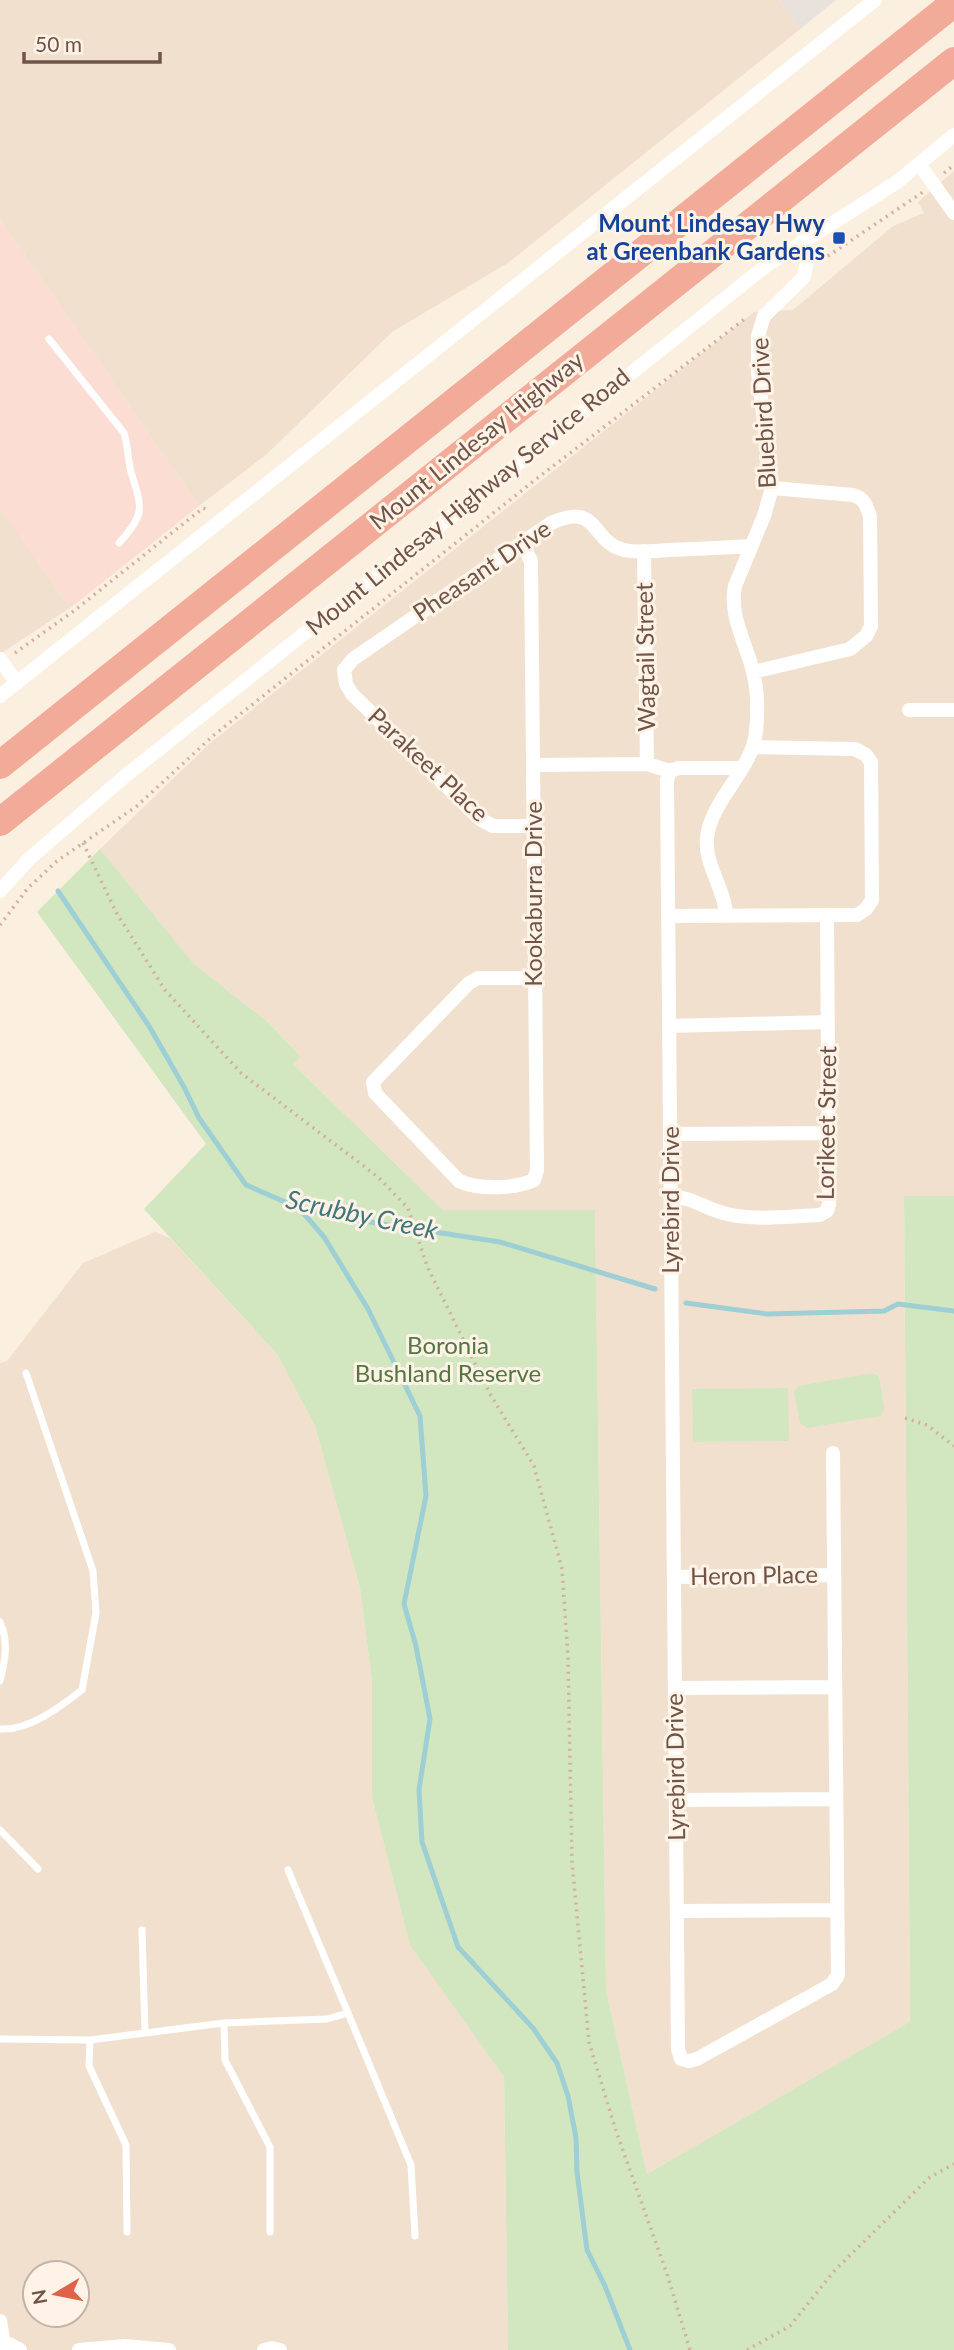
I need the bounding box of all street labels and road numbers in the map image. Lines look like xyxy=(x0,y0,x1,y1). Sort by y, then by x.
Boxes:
street label: Bluebird Drive xyxy=(744,337,781,489)
street label: Mount Lindesay Highway xyxy=(363,344,589,535)
street label: Mount Lindesay Highway Service Road xyxy=(299,361,635,641)
street label: Pheasant Drive xyxy=(407,513,556,626)
street label: Wagtail Street xyxy=(629,582,660,732)
street label: Parakeet Place xyxy=(363,701,495,827)
street label: Kookaburra Drive xyxy=(518,801,547,987)
street label: Lorikeet Street xyxy=(810,1045,841,1200)
street label: Lyrebird Drive xyxy=(655,1126,684,1274)
street label: Heron Place xyxy=(690,1559,818,1590)
street label: Lyrebird Drive xyxy=(659,1693,690,1841)

